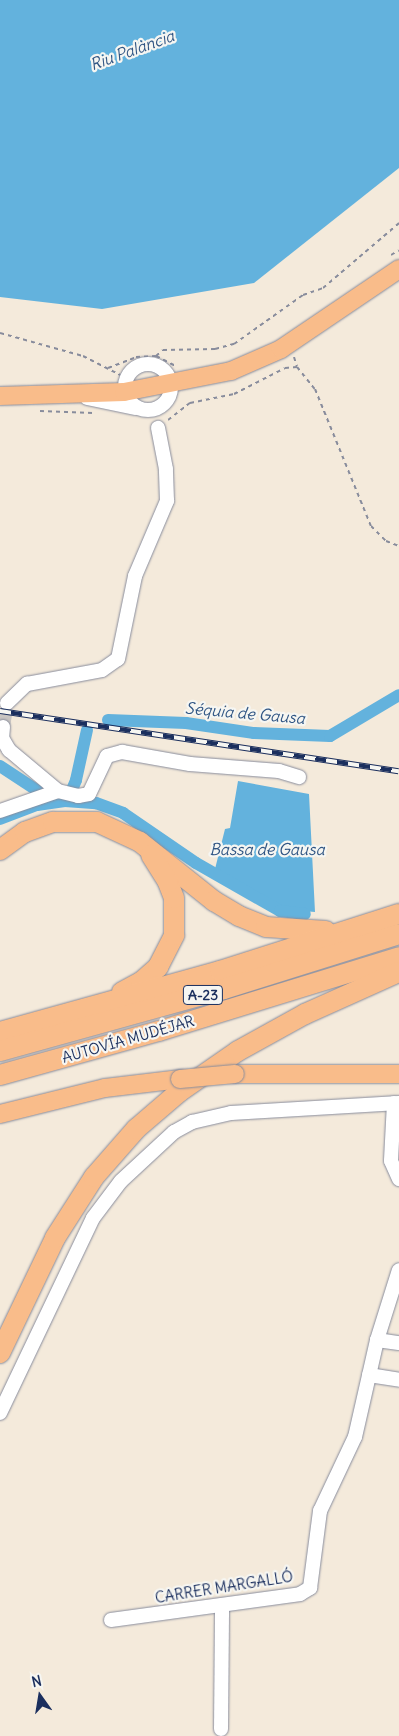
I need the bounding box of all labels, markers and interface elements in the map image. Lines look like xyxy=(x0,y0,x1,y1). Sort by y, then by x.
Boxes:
water label: Riu Palància xyxy=(87,26,177,74)
water label: Séquia de Gausa xyxy=(184,698,306,728)
water label: Bassa de Gausa xyxy=(209,839,325,859)
road number: A-23 xyxy=(182,984,224,1006)
street label: AUTOVÍA MUDÉJAR xyxy=(60,1012,196,1066)
street label: CARRER MARGALLÓ xyxy=(154,1567,294,1607)
north arrow xyxy=(15,1671,65,1721)
text: N xyxy=(30,1672,43,1691)

